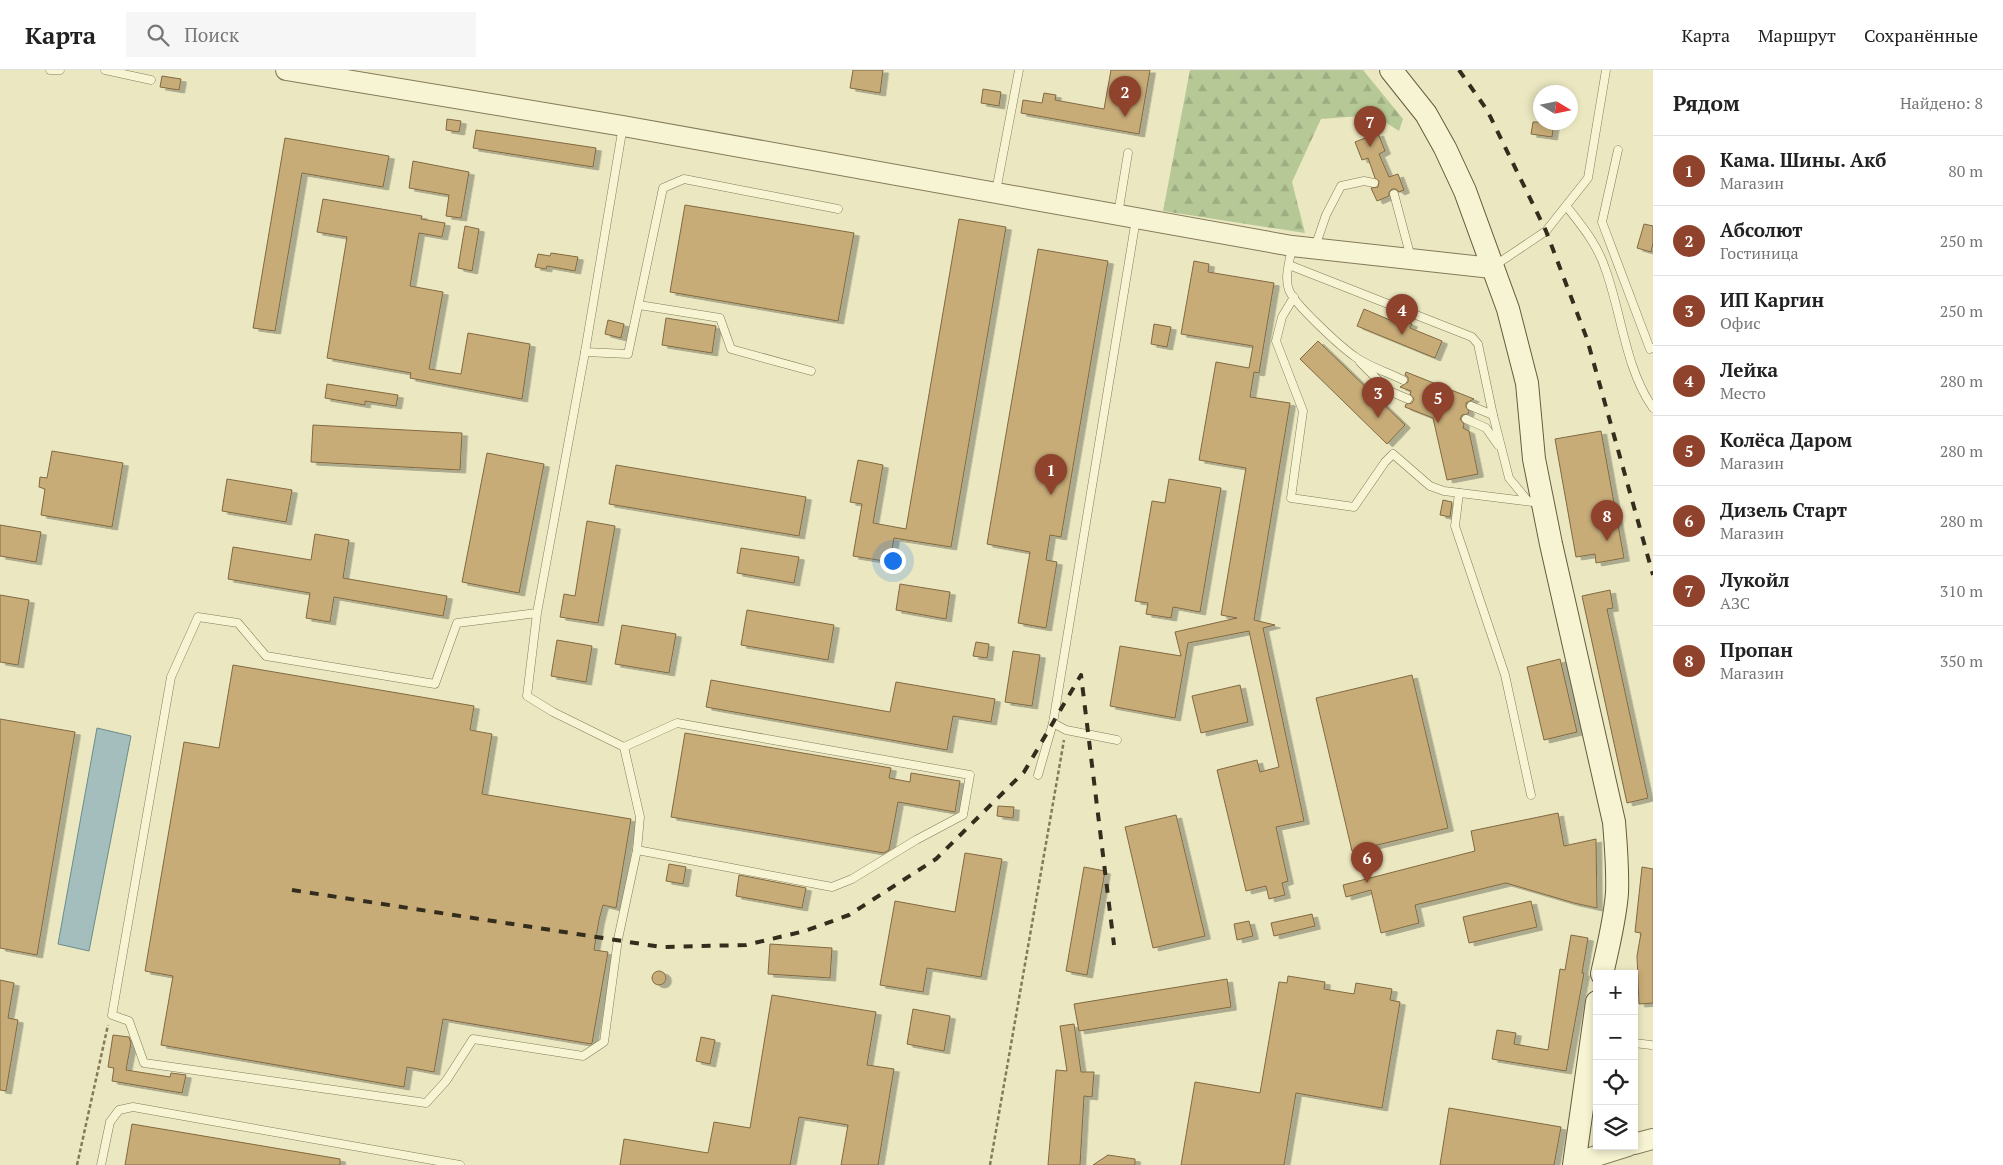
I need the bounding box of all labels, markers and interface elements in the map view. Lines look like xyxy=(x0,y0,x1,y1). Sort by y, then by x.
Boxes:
search box xyxy=(126,12,476,57)
text: Карта xyxy=(25,19,96,51)
icon: search xyxy=(144,21,172,49)
text: Поиск xyxy=(184,22,239,47)
text: Карта xyxy=(1681,23,1730,47)
text: Маршрут xyxy=(1758,23,1836,47)
text: Сохранённые xyxy=(1864,23,1978,47)
pin: 2 xyxy=(1109,76,1141,117)
north arrow xyxy=(1533,85,1578,130)
text: Рядом xyxy=(1673,89,1740,117)
text: Найдено: 8 xyxy=(1900,92,1983,114)
pin: 7 xyxy=(1354,106,1386,147)
text: Кама. Шины. Акб xyxy=(1720,147,1886,172)
text: 1 xyxy=(1684,160,1694,182)
text: 80 m xyxy=(1948,160,1983,182)
text: Магазин xyxy=(1720,172,1784,194)
text: Абсолют xyxy=(1720,217,1803,242)
text: 2 xyxy=(1684,230,1694,252)
text: 250 m xyxy=(1940,230,1983,252)
text: Гостиница xyxy=(1720,242,1799,264)
text: ИП Каргин xyxy=(1720,287,1824,312)
pin: 4 xyxy=(1386,294,1418,335)
text: 3 xyxy=(1684,300,1694,322)
text: 250 m xyxy=(1940,300,1983,322)
text: Офис xyxy=(1720,312,1761,334)
text: Лейка xyxy=(1720,357,1778,382)
text: 4 xyxy=(1684,370,1694,392)
text: 280 m xyxy=(1940,370,1983,392)
pin: 3 xyxy=(1362,377,1394,418)
pin: 5 xyxy=(1422,382,1454,423)
text: Место xyxy=(1720,382,1766,404)
text: Колёса Даром xyxy=(1720,427,1852,452)
text: 5 xyxy=(1684,440,1694,462)
text: 280 m xyxy=(1940,440,1983,462)
text: Магазин xyxy=(1720,452,1784,474)
pin: 1 xyxy=(1035,454,1067,495)
text: Дизель Старт xyxy=(1720,497,1847,522)
pin: 8 xyxy=(1591,500,1623,541)
text: 6 xyxy=(1684,510,1694,532)
text: 280 m xyxy=(1940,510,1983,532)
text: Магазин xyxy=(1720,522,1784,544)
your location xyxy=(880,548,906,574)
text: Лукойл xyxy=(1720,567,1790,592)
text: 7 xyxy=(1684,580,1694,602)
text: 310 m xyxy=(1940,580,1983,602)
text: АЗС xyxy=(1720,592,1750,614)
text: Пропан xyxy=(1720,637,1793,662)
text: 8 xyxy=(1684,650,1694,672)
text: 350 m xyxy=(1940,650,1983,672)
text: Магазин xyxy=(1720,662,1784,684)
pin: 6 xyxy=(1351,842,1383,883)
map controls xyxy=(1593,970,1638,1150)
button: + xyxy=(1593,970,1638,1015)
button: − xyxy=(1593,1015,1638,1060)
button: locate xyxy=(1593,1060,1638,1105)
button: layers xyxy=(1593,1105,1638,1150)

